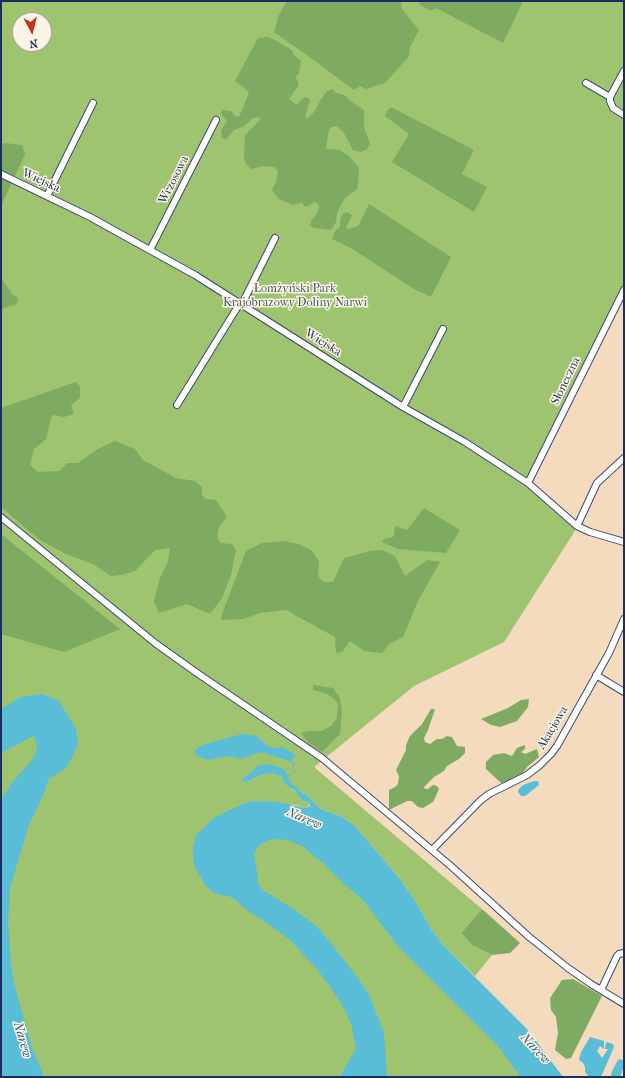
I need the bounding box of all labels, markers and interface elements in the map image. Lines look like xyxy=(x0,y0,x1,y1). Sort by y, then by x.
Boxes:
north arrow xyxy=(12,12,52,52)
text: N xyxy=(28,36,38,50)
street label: Wrzosowa xyxy=(156,154,192,206)
street label: Wiejska xyxy=(20,166,62,196)
park label: Łomżyński Park Krajobrazowy Doliny Narwi xyxy=(223,282,367,310)
street label: Wiejska xyxy=(302,326,344,360)
street label: Słoneczna xyxy=(548,355,584,407)
street label: Akacjowa xyxy=(534,704,572,752)
water label: Narew xyxy=(284,805,324,833)
water label: Narew xyxy=(9,1020,35,1060)
water label: Narew xyxy=(517,1030,553,1068)

